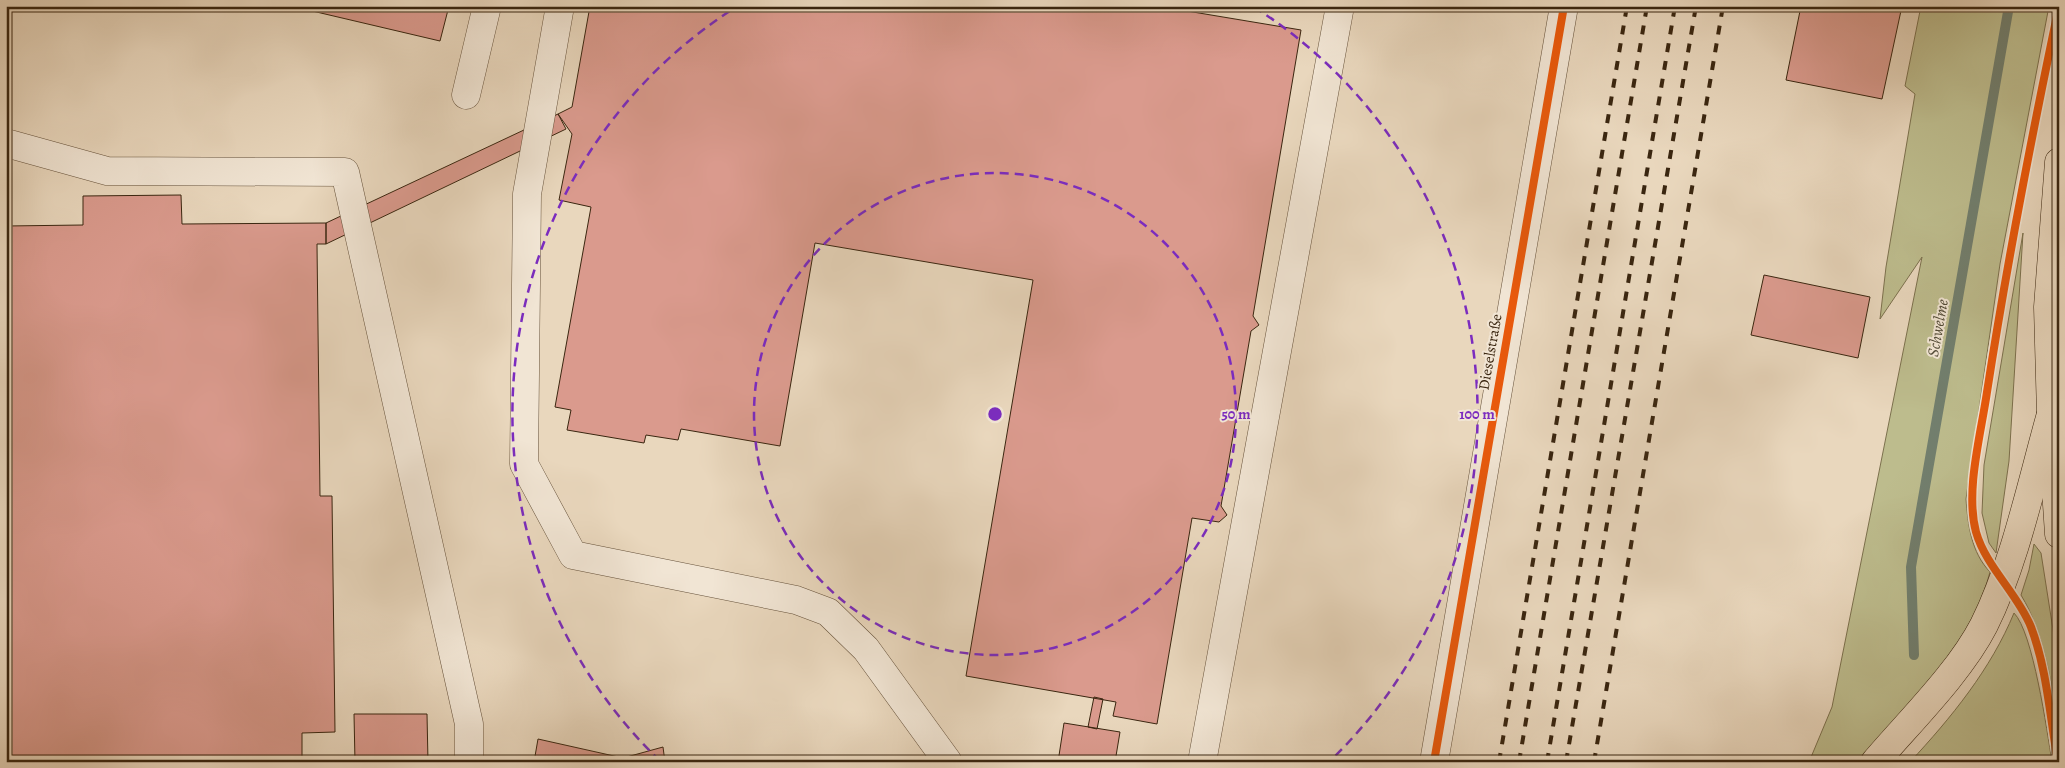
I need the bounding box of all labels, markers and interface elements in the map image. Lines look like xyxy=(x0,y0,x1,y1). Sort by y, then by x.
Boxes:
water label: Schwelme xyxy=(1922,297,1954,359)
street label: Dieselstraße xyxy=(1473,312,1507,392)
text: 50 m xyxy=(1221,404,1251,424)
text: 100 m xyxy=(1459,404,1495,424)
centre of rings xyxy=(986,405,1004,423)

